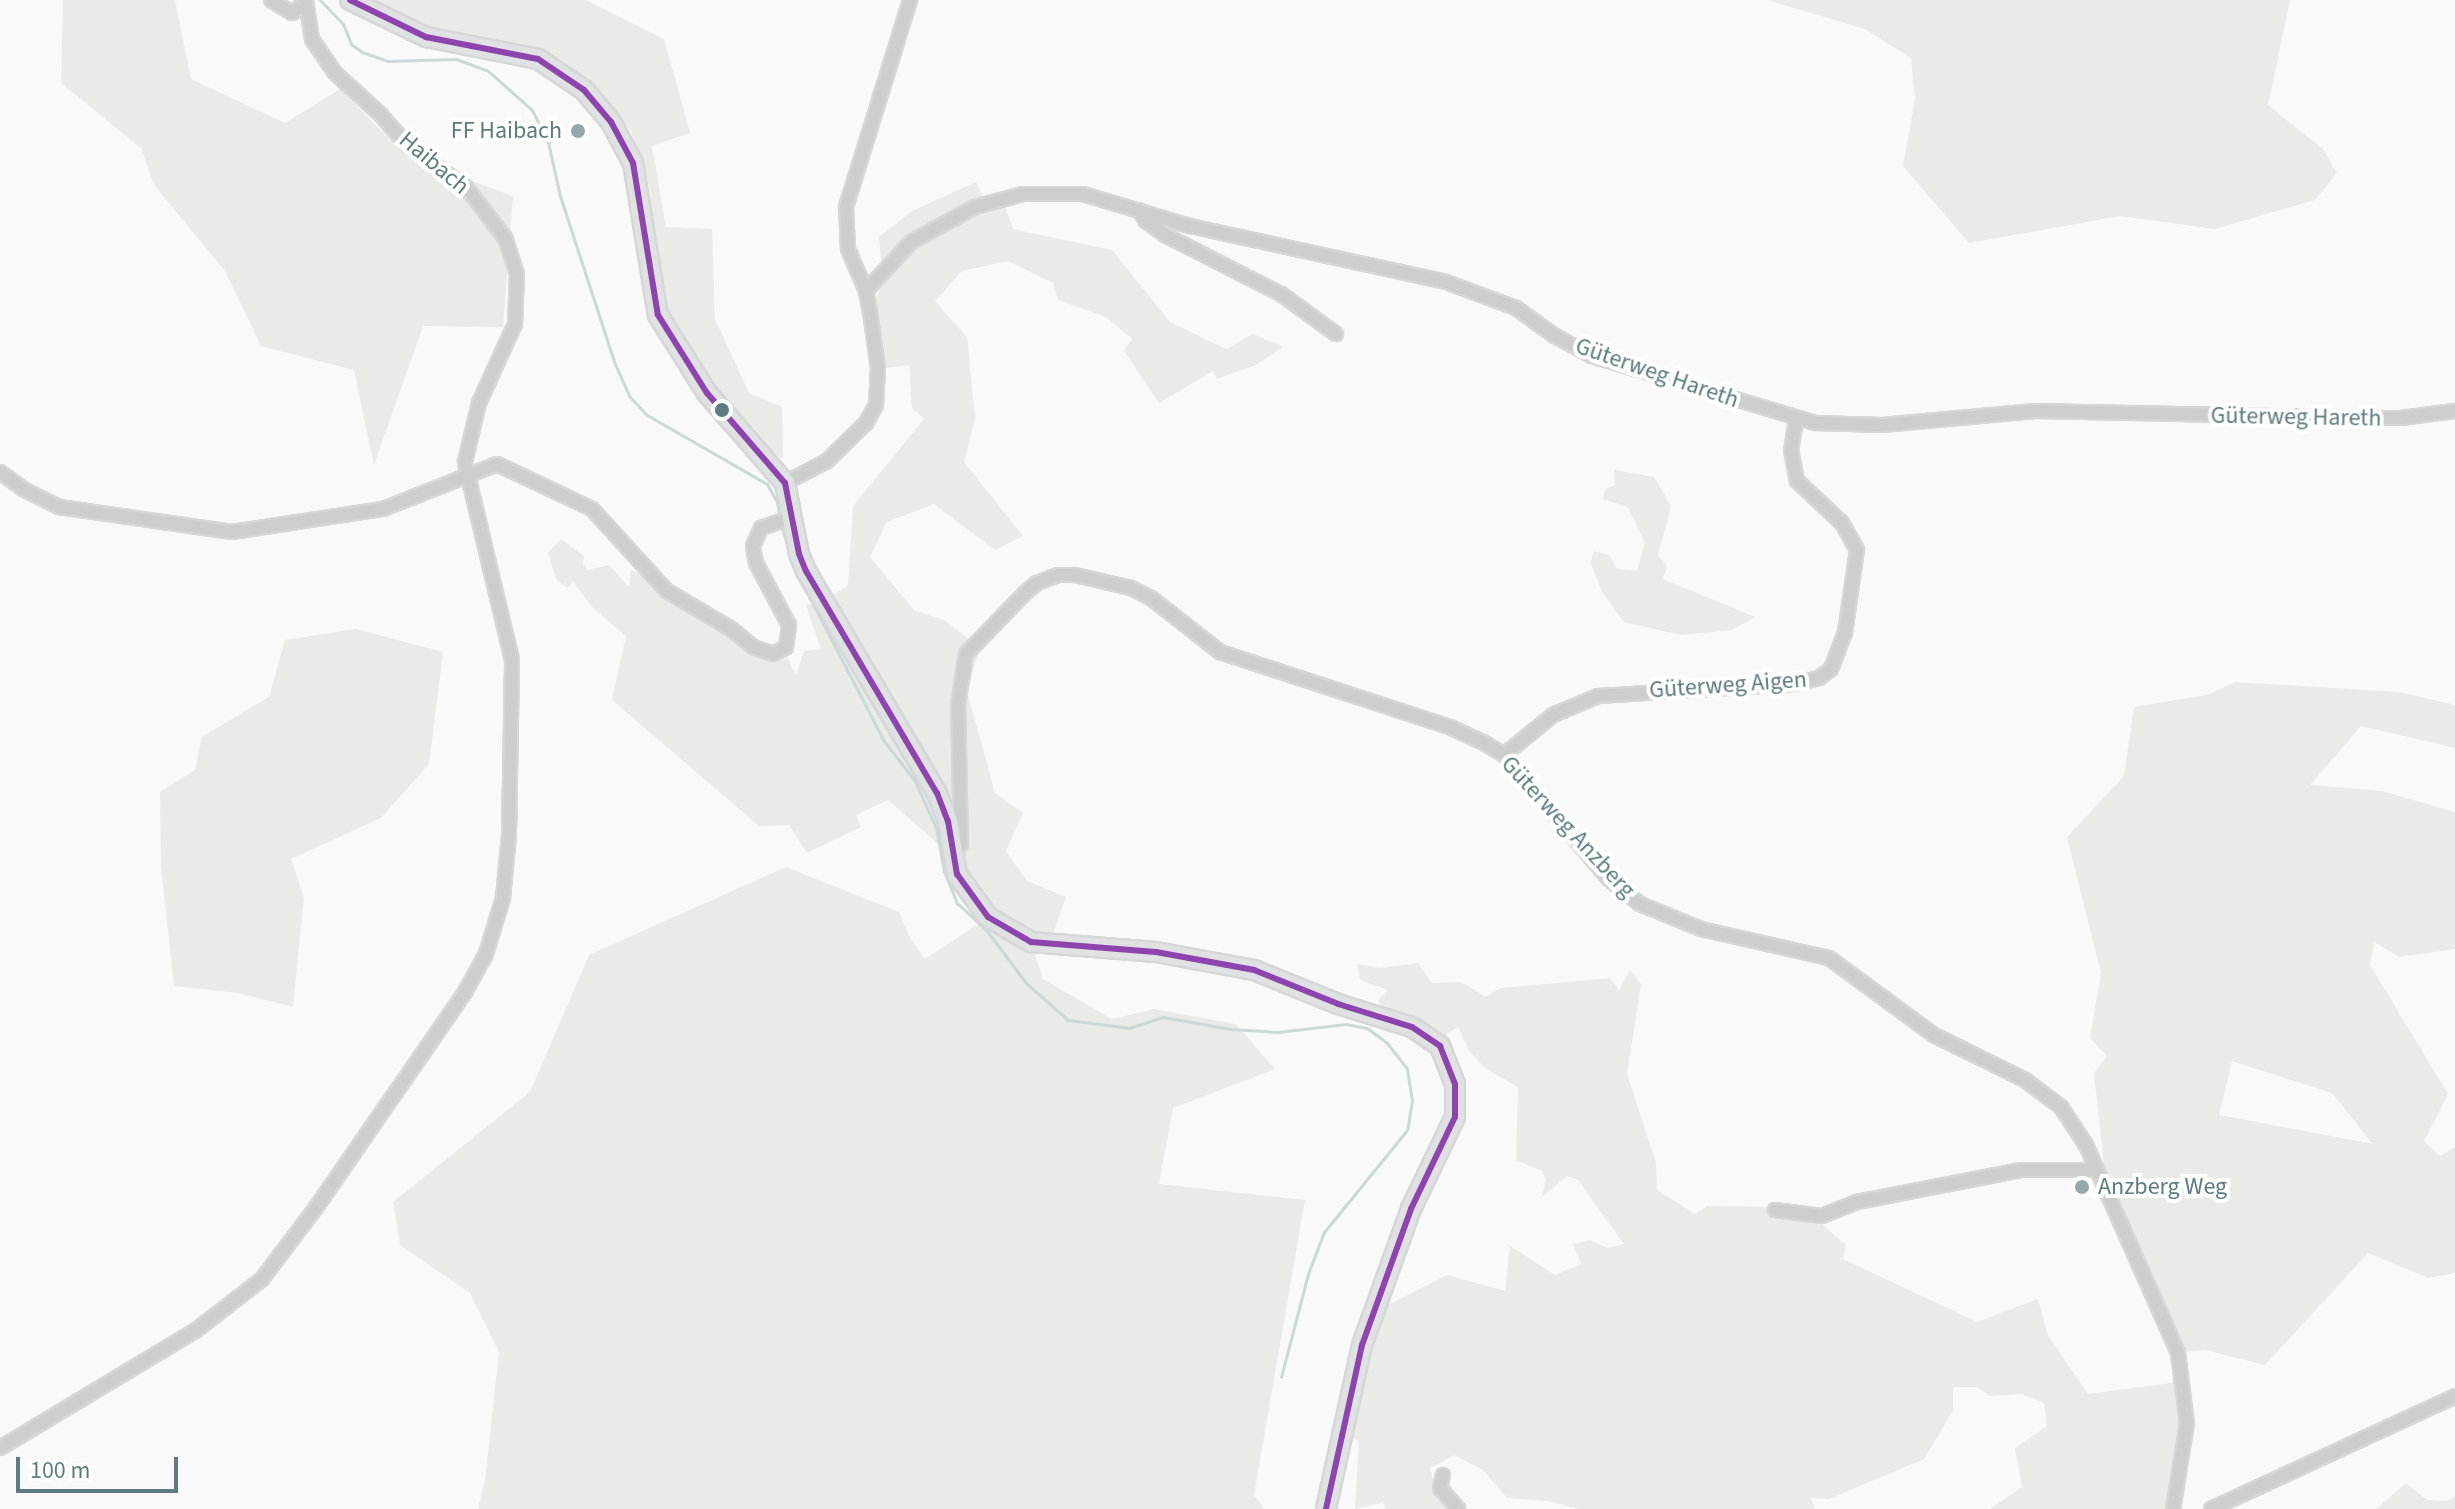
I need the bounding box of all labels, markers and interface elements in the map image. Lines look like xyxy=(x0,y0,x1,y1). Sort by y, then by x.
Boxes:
place label: FF Haibach xyxy=(451,117,562,145)
marker: FF Haibach xyxy=(569,122,587,140)
street label: Haibach xyxy=(393,125,475,201)
street label: Güterweg Hareth xyxy=(1572,332,1742,414)
street label: Güterweg Hareth xyxy=(2210,401,2382,433)
unlabelled marker xyxy=(714,402,730,418)
street label: Güterweg Aigen xyxy=(1648,665,1808,705)
street label: Güterweg Anzberg xyxy=(1495,750,1641,904)
place label: Anzberg Weg xyxy=(2098,1173,2227,1201)
marker: Anzberg Weg xyxy=(2073,1178,2091,1196)
scale bar xyxy=(20,1441,182,1491)
text: 100 m xyxy=(30,1453,90,1488)

